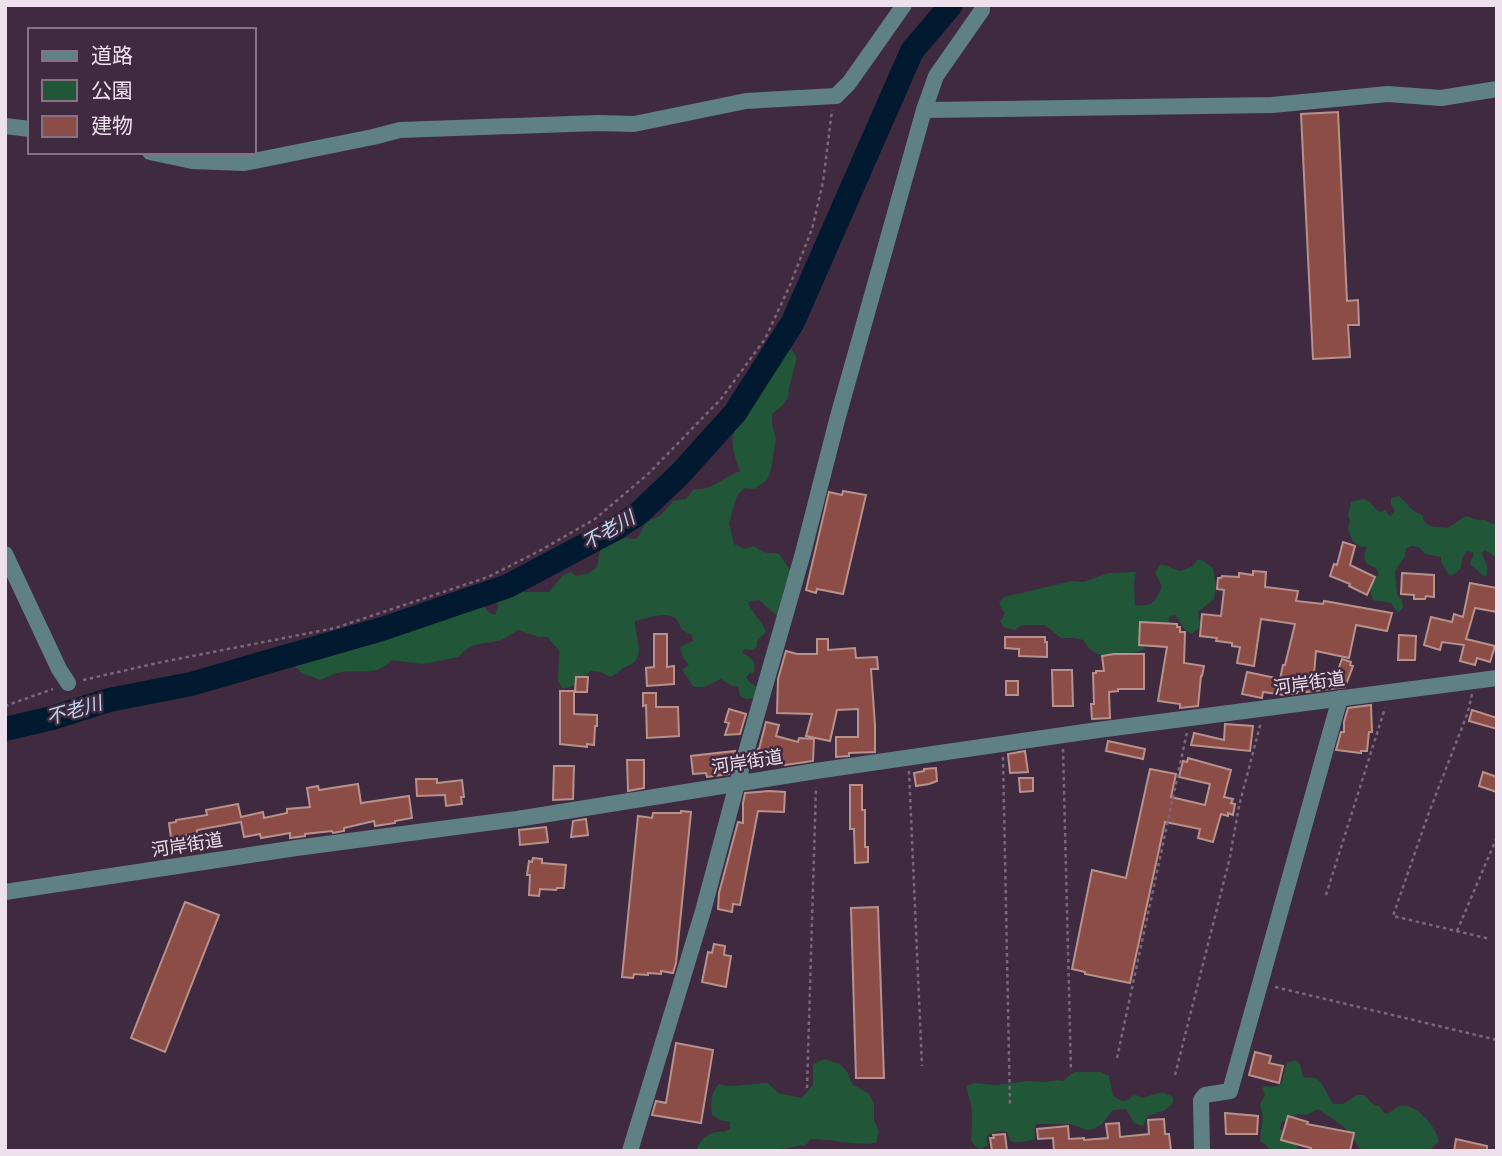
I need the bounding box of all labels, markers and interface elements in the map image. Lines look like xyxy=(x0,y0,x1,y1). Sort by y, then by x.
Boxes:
legend xyxy=(28,28,256,154)
text: 道路 xyxy=(91,42,133,69)
text: 公園 xyxy=(91,77,133,104)
text: 建物 xyxy=(91,112,133,139)
water label: 不老川 xyxy=(577,504,640,555)
street label: 河岸街道 xyxy=(1272,666,1346,699)
water label: 不老川 xyxy=(43,690,107,729)
street label: 河岸街道 xyxy=(710,745,784,778)
street label: 河岸街道 xyxy=(150,828,224,861)

